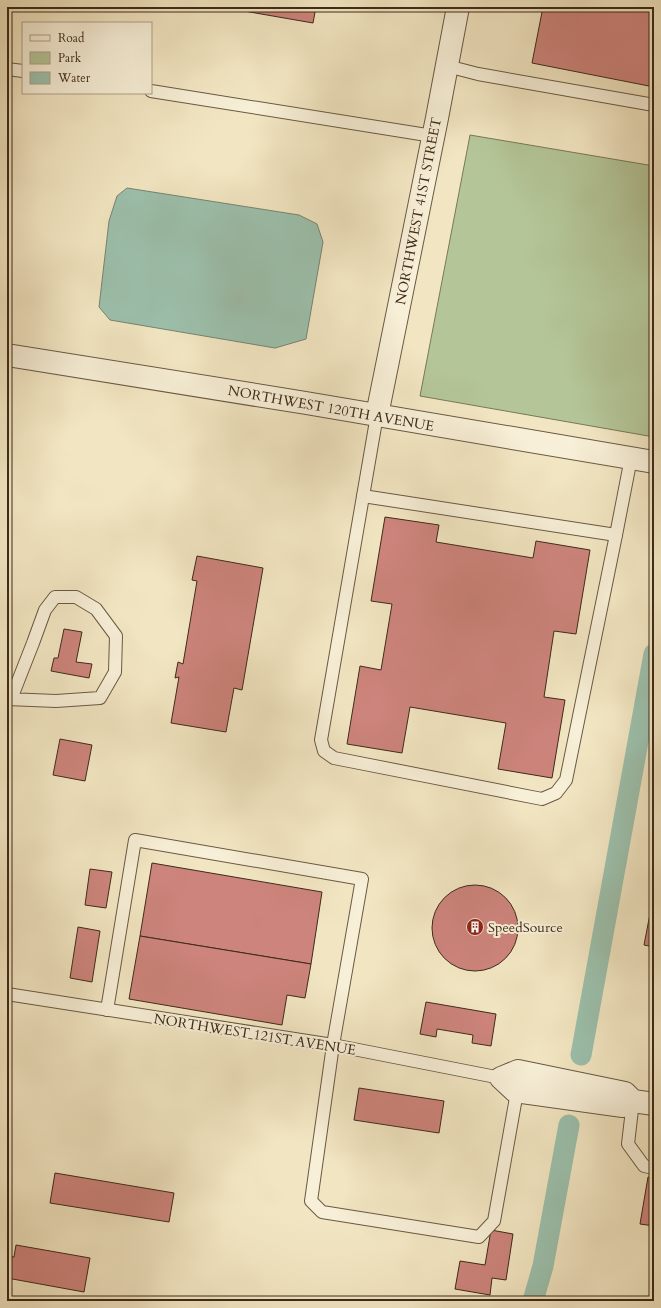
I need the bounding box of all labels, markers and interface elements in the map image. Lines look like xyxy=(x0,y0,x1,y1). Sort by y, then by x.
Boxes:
legend xyxy=(22,22,152,94)
text: Road xyxy=(58,30,85,46)
text: Park xyxy=(58,50,82,66)
text: Water xyxy=(57,70,91,86)
street label: NORTHWEST 41ST STREET xyxy=(391,116,446,307)
street label: NORTHWEST 120TH AVENUE xyxy=(226,381,436,436)
building icon: SpeedSource xyxy=(465,917,485,937)
place label: SpeedSource xyxy=(488,918,563,937)
street label: NORTHWEST 121ST AVENUE xyxy=(153,1009,358,1060)

